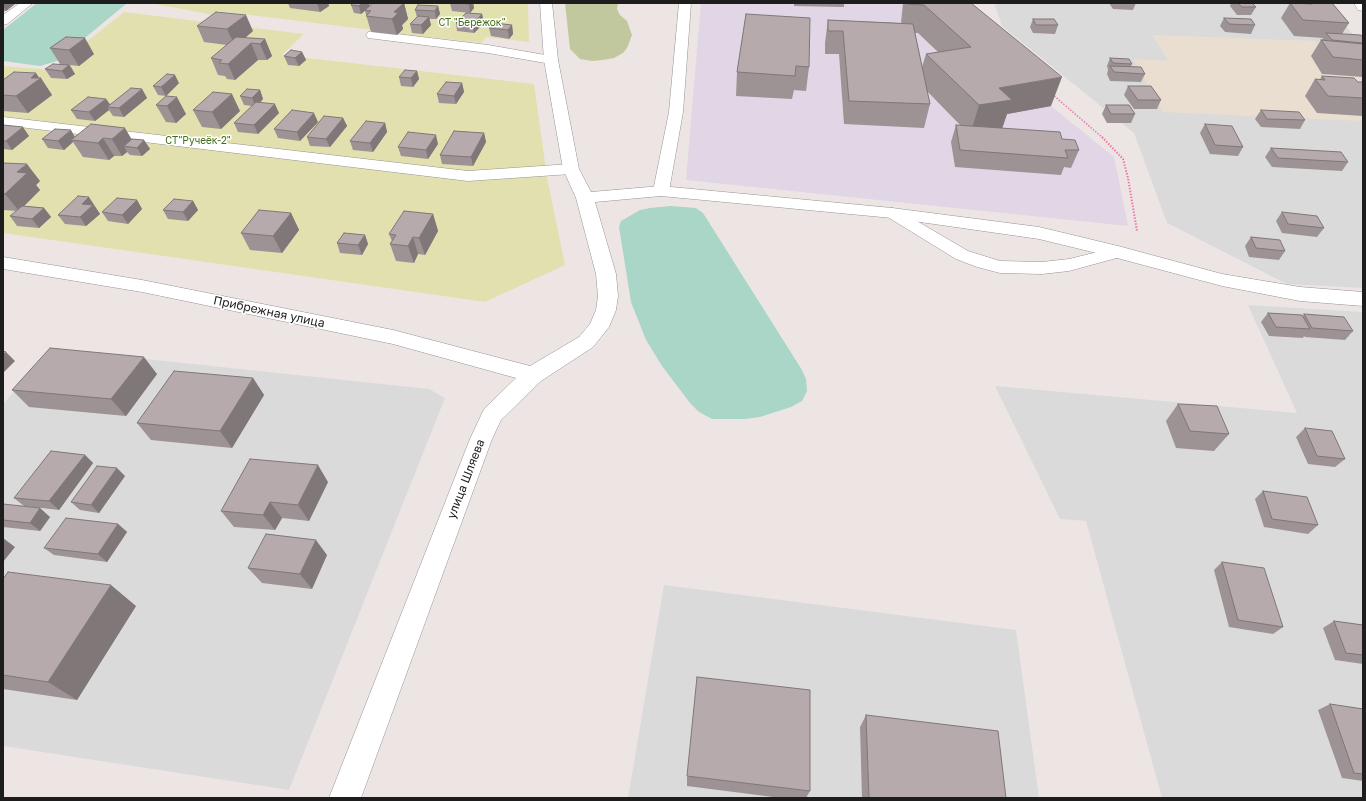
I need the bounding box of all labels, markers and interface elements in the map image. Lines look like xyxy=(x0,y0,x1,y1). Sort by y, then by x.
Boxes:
park label: СТ "Бережок" xyxy=(438,17,506,29)
park label: СТ"Ручеёк-2" xyxy=(165,135,231,147)
street label: Прибрежная улица xyxy=(212,293,326,331)
street label: улица Шляева xyxy=(444,437,488,521)

